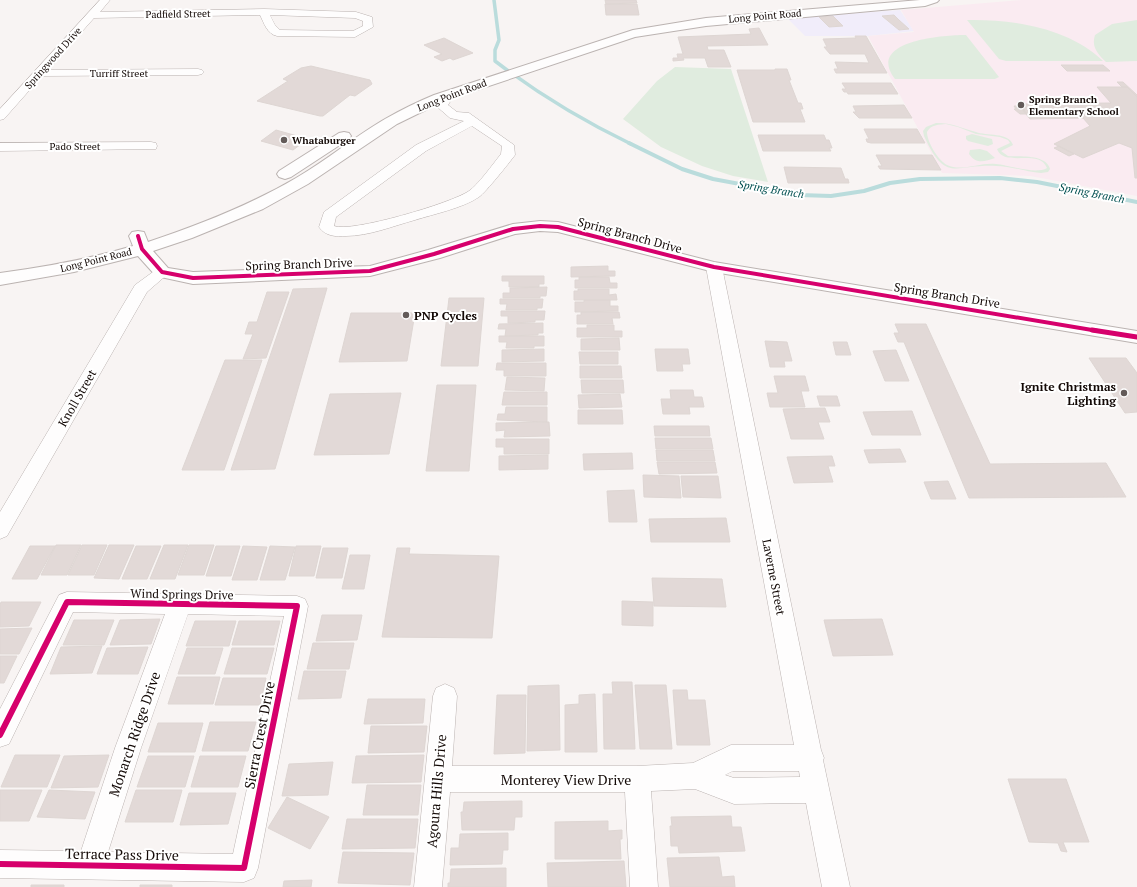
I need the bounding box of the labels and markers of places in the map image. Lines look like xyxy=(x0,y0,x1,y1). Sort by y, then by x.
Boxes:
place label: Spring Branch Elementary School xyxy=(1029,93,1119,118)
marker: Spring Branch Elementary School xyxy=(1016,100,1026,110)
place label: Whataburger xyxy=(292,134,356,147)
marker: Whataburger xyxy=(279,135,289,145)
place label: PNP Cycles xyxy=(414,308,478,323)
marker: PNP Cycles xyxy=(401,310,411,320)
place label: Ignite Christmas Lighting xyxy=(1021,379,1117,408)
marker: Ignite Christmas Lighting xyxy=(1119,388,1129,398)

